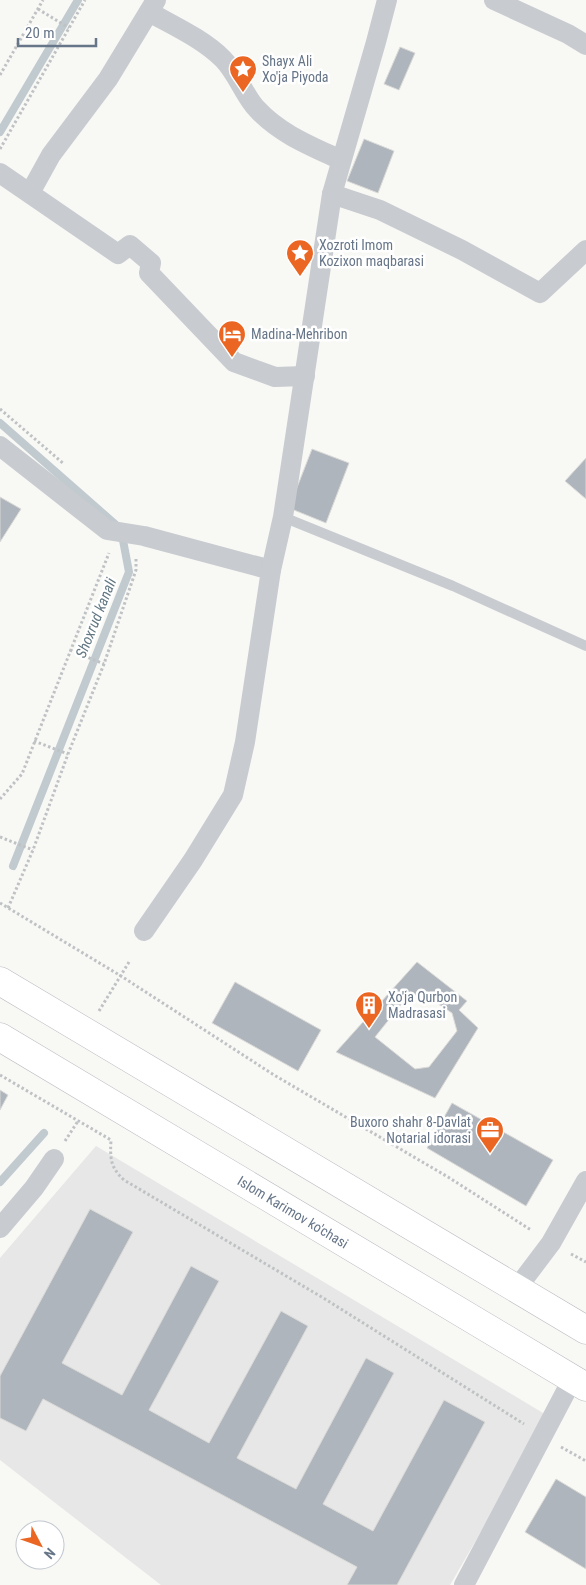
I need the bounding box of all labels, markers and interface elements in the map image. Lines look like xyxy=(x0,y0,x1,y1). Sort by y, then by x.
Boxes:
scale bar xyxy=(18,15,95,47)
text: 20 m xyxy=(25,24,55,42)
place label: Shayx Ali Xo'ja Piyoda xyxy=(262,53,329,85)
place icon: Shayx Ali Xo'ja Piyoda xyxy=(228,54,258,93)
place label: Xozroti Imom Kozixon maqbarasi xyxy=(319,237,424,269)
place icon: Xozroti Imom Kozixon maqbarasi xyxy=(285,238,315,277)
hotel icon: Madina-Mehribon xyxy=(217,319,247,358)
place label: Madina-Mehribon xyxy=(251,326,348,342)
water label: Shoxrud kanali xyxy=(72,575,120,661)
place label: Xo'ja Qurbon Madrasasi xyxy=(388,989,457,1021)
building icon: Xo'ja Qurbon Madrasasi xyxy=(354,990,384,1029)
place label: Buxoro shahr 8-Davlat Notarial idorasi xyxy=(350,1114,471,1146)
office icon: Buxoro shahr 8-Davlat Notarial idorasi xyxy=(475,1115,505,1154)
street label: Islom Karimov ko'chasi xyxy=(235,1173,351,1251)
north arrow xyxy=(15,1520,65,1570)
text: N xyxy=(41,1545,59,1562)

